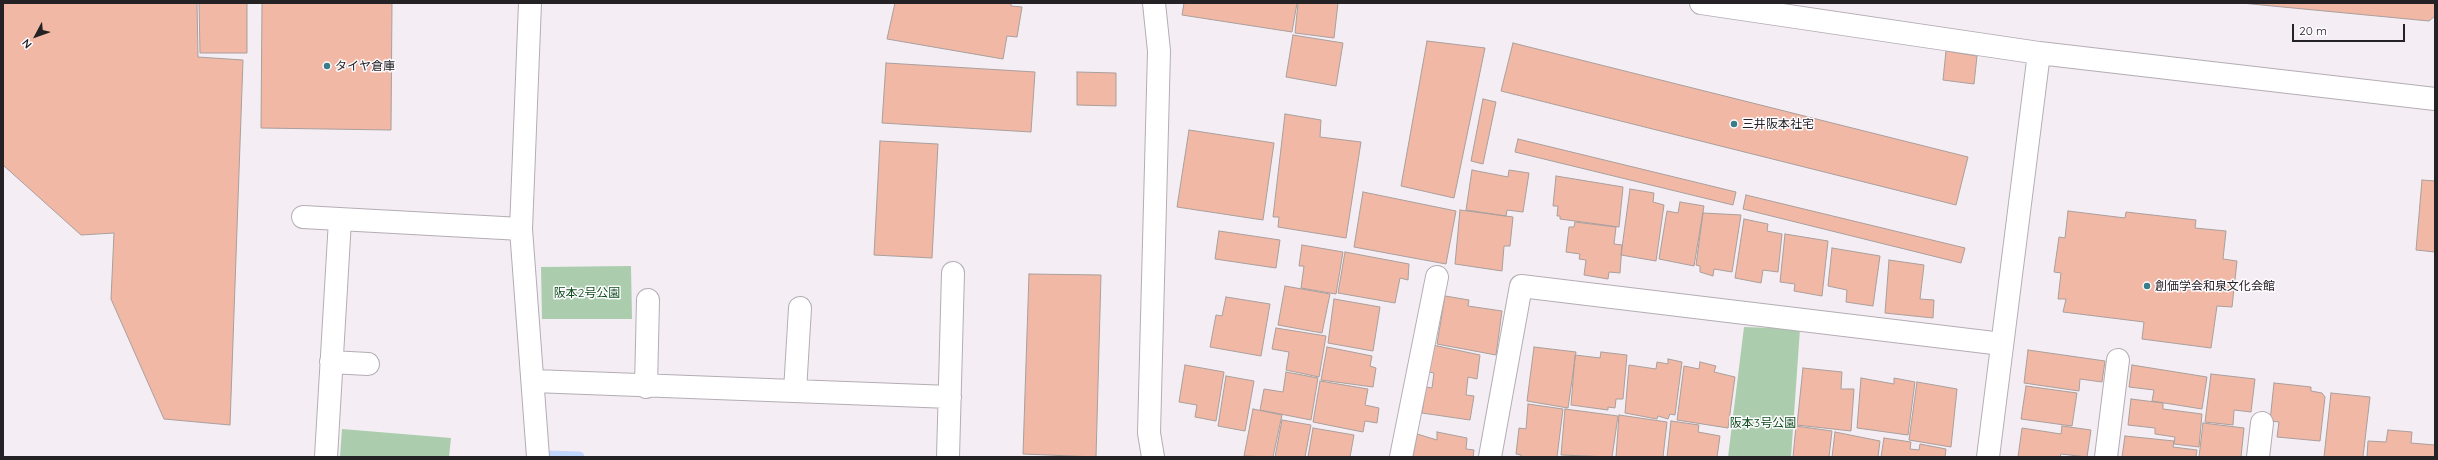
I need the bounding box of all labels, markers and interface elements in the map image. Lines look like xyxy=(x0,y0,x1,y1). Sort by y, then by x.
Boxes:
north arrow xyxy=(16,16,56,56)
scale bar xyxy=(2294,16,2407,42)
text: 20 m xyxy=(2299,23,2327,38)
text: N xyxy=(19,36,35,52)
place label: タイヤ倉庫 xyxy=(335,59,395,73)
marker: タイヤ倉庫 xyxy=(322,61,332,71)
place label: 三井阪本社宅 xyxy=(1742,117,1814,131)
marker: 三井阪本社宅 xyxy=(1729,119,1739,129)
place label: 創価学会和泉文化会館 xyxy=(2155,279,2275,293)
marker: 創価学会和泉文化会館 xyxy=(2142,281,2152,291)
park label: 阪本2号公園 xyxy=(554,286,620,300)
park label: 阪本3号公園 xyxy=(1730,416,1796,430)

